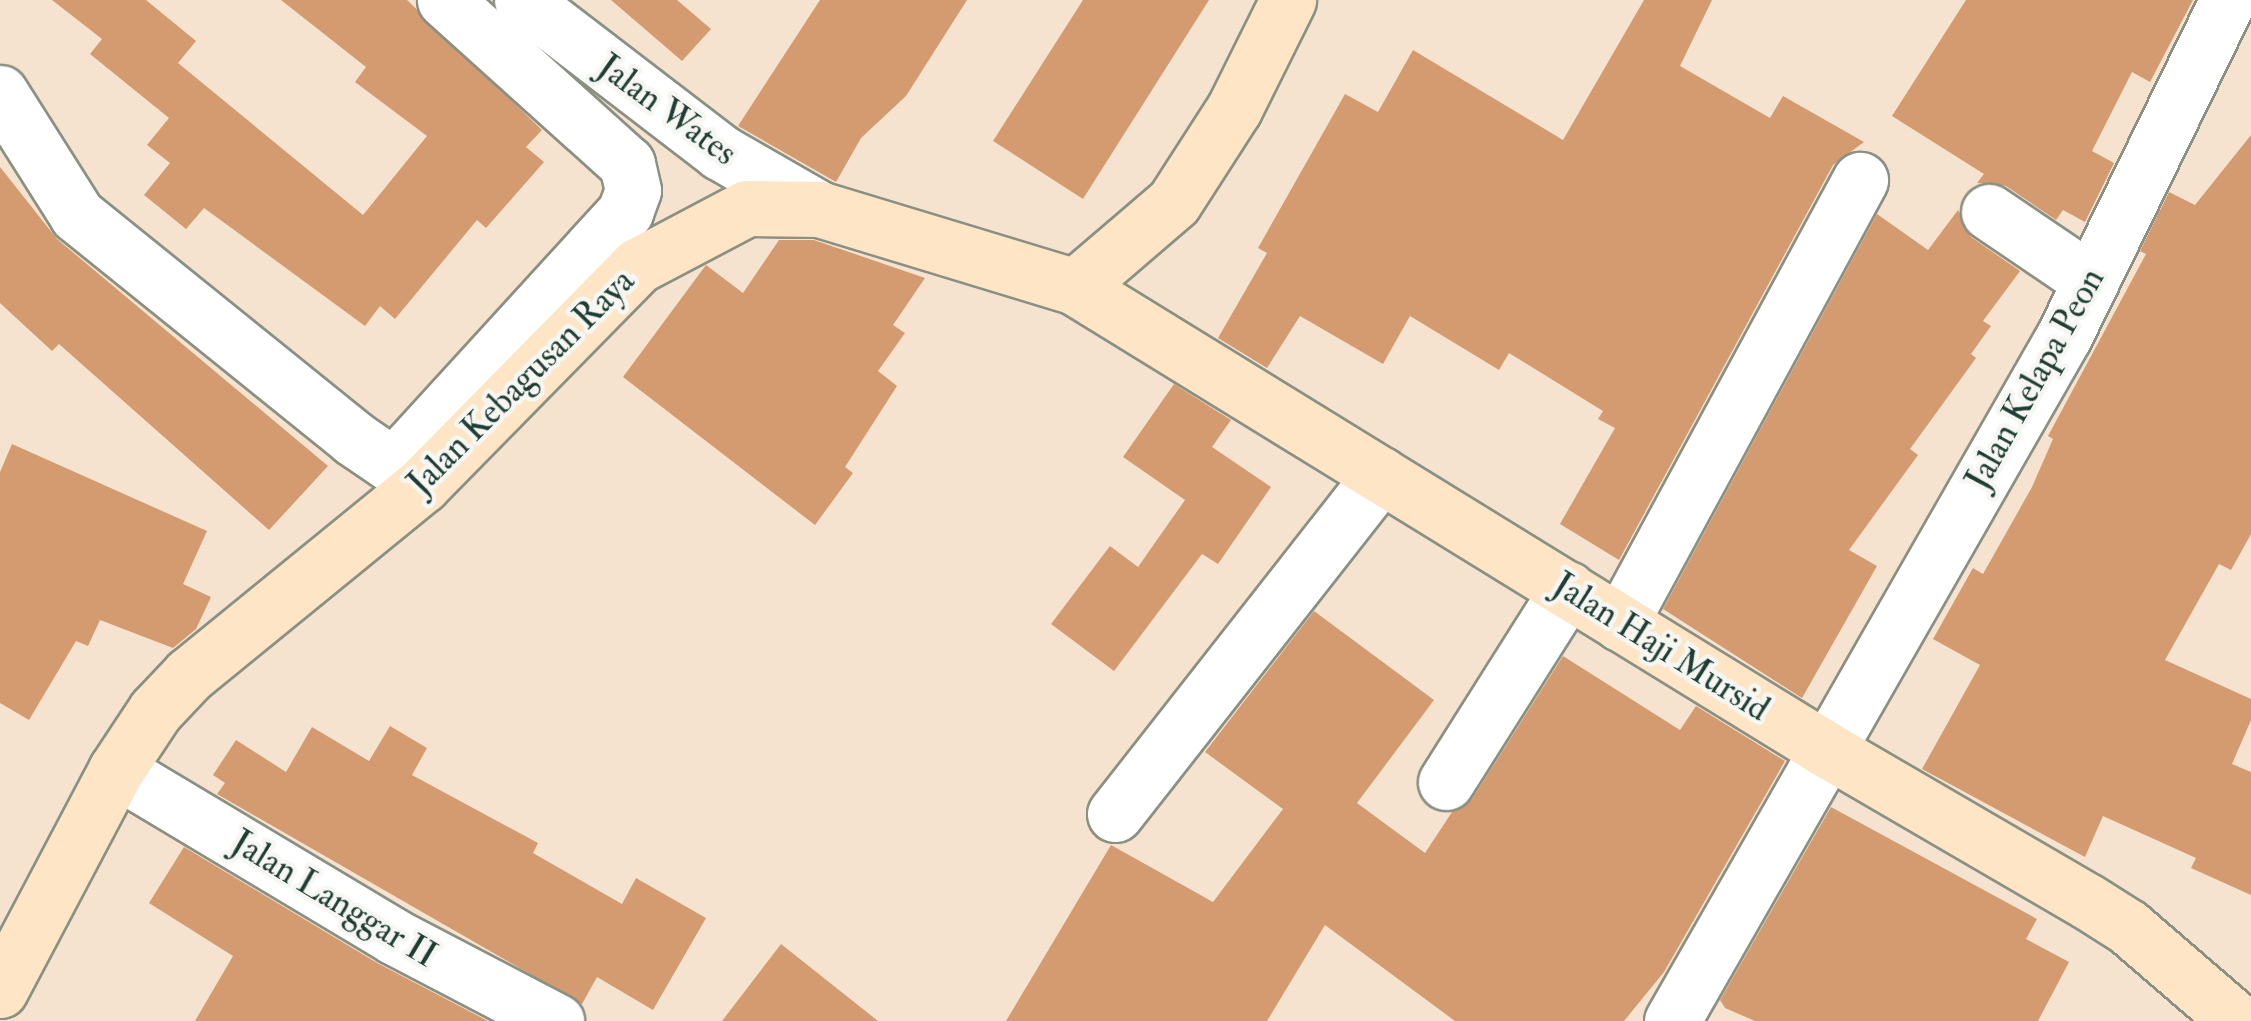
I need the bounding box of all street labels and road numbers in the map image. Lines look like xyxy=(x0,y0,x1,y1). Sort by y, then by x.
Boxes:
street label: Jalan Wates xyxy=(589,46,745,174)
street label: Jalan Kebagusan Raya xyxy=(399,260,643,504)
street label: Jalan Kelapa Peon xyxy=(1957,261,2113,497)
street label: Jalan Haji Mursid xyxy=(1545,564,1777,730)
street label: Jalan Langgar II xyxy=(224,821,444,977)

